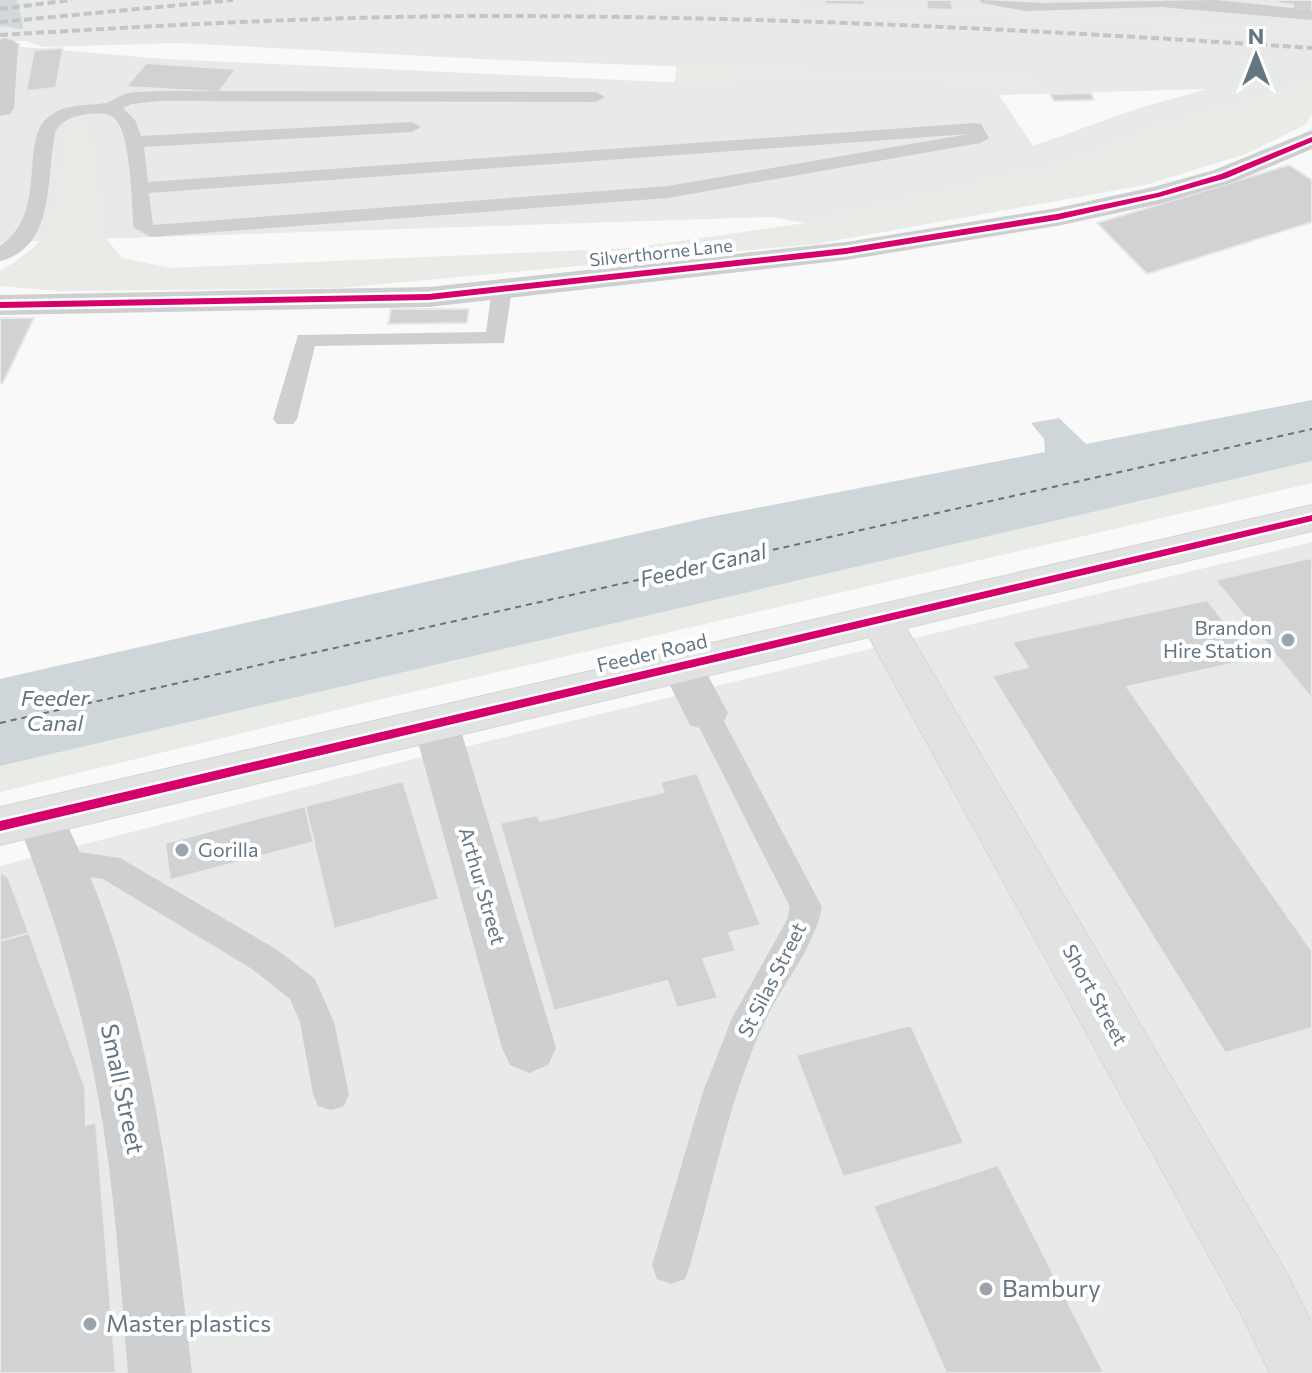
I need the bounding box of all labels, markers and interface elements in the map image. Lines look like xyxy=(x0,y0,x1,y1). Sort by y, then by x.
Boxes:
north arrow xyxy=(1216,16,1296,96)
text: N xyxy=(1248,22,1264,49)
street label: Silverthorne Lane xyxy=(588,234,734,270)
water label: Feeder Canal xyxy=(637,537,769,592)
place label: Brandon Hire Station xyxy=(1163,615,1272,662)
street label: Feeder Road xyxy=(594,628,709,676)
marker: Brandon Hire Station xyxy=(1279,631,1297,649)
water label: Feeder Canal xyxy=(21,684,90,736)
street label: Arthur Street xyxy=(455,824,511,947)
place label: Gorilla xyxy=(198,837,258,861)
marker: Gorilla xyxy=(173,841,191,859)
street label: St Silas Street xyxy=(732,918,810,1041)
street label: Short Street xyxy=(1058,940,1133,1049)
street label: Small Street xyxy=(96,1021,151,1157)
place label: Bambury xyxy=(1002,1273,1101,1302)
marker: Bambury xyxy=(977,1280,995,1298)
place label: Master plastics xyxy=(106,1308,271,1337)
marker: Master plastics xyxy=(81,1315,99,1333)

